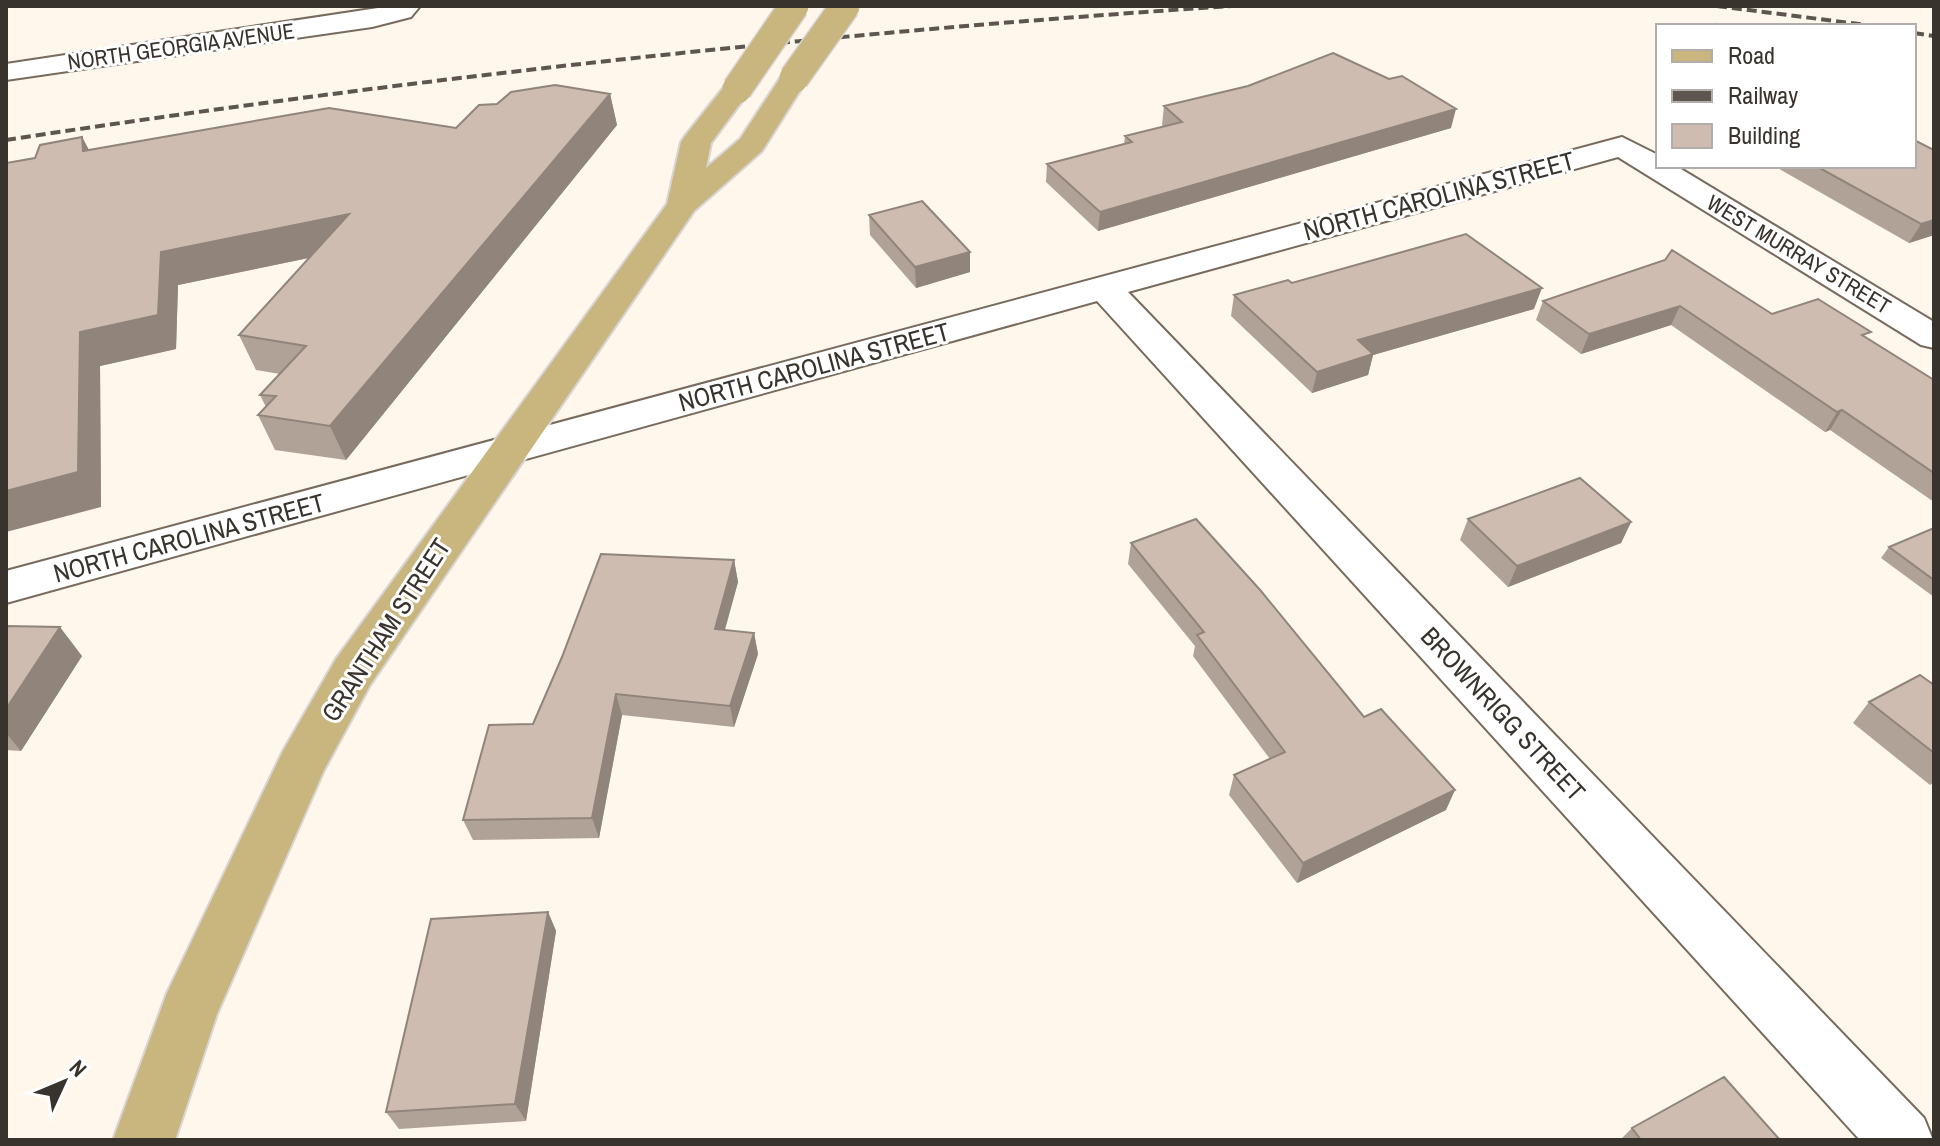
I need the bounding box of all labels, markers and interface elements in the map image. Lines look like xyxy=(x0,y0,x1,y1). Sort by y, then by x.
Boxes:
street label: NORTH GEORGIA AVENUE xyxy=(66,15,296,77)
legend xyxy=(1656,24,1916,168)
text: Road xyxy=(1728,39,1775,71)
text: Railway xyxy=(1728,79,1798,111)
text: Building xyxy=(1728,119,1800,151)
street label: NORTH CAROLINA STREET xyxy=(1299,142,1578,249)
street label: WEST MURRAY STREET xyxy=(1701,187,1897,321)
street label: NORTH CAROLINA STREET xyxy=(674,313,953,420)
street label: NORTH CAROLINA STREET xyxy=(49,484,328,591)
street label: GRANTHAM STREET xyxy=(313,531,458,728)
street label: BROWNRIGG STREET xyxy=(1413,619,1593,808)
north arrow xyxy=(24,1042,104,1122)
text: N xyxy=(63,1053,94,1083)

